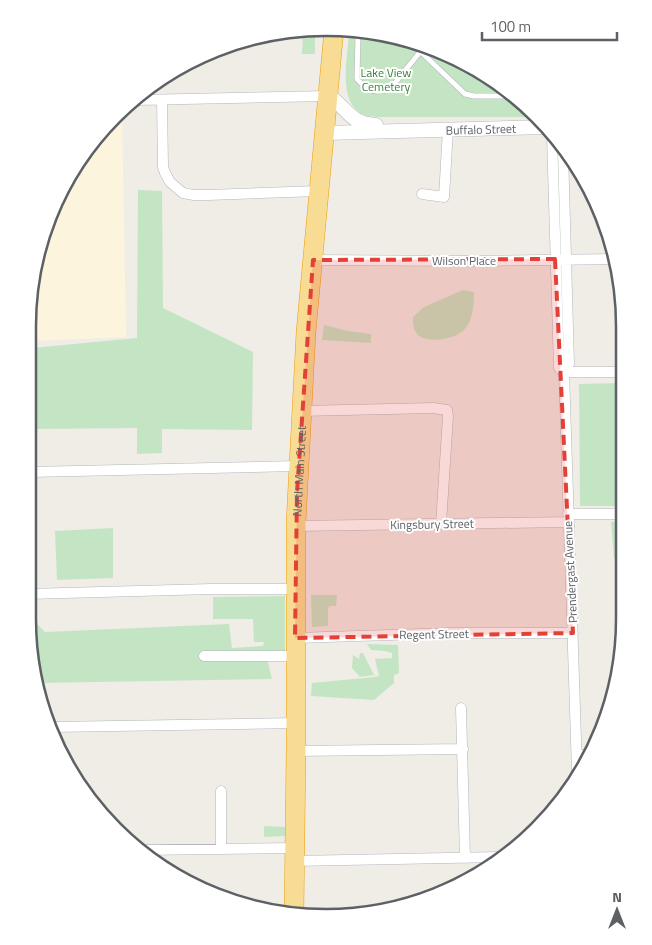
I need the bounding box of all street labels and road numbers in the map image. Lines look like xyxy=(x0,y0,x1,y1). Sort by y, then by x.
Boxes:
street label: Buffalo Street xyxy=(445,118,517,139)
street label: Wilson Place xyxy=(432,251,496,270)
street label: North Main Street xyxy=(287,425,311,517)
street label: Kingsbury Street xyxy=(390,514,475,534)
street label: Prendergast Avenue xyxy=(558,520,582,624)
street label: Regent Street xyxy=(399,624,470,644)

